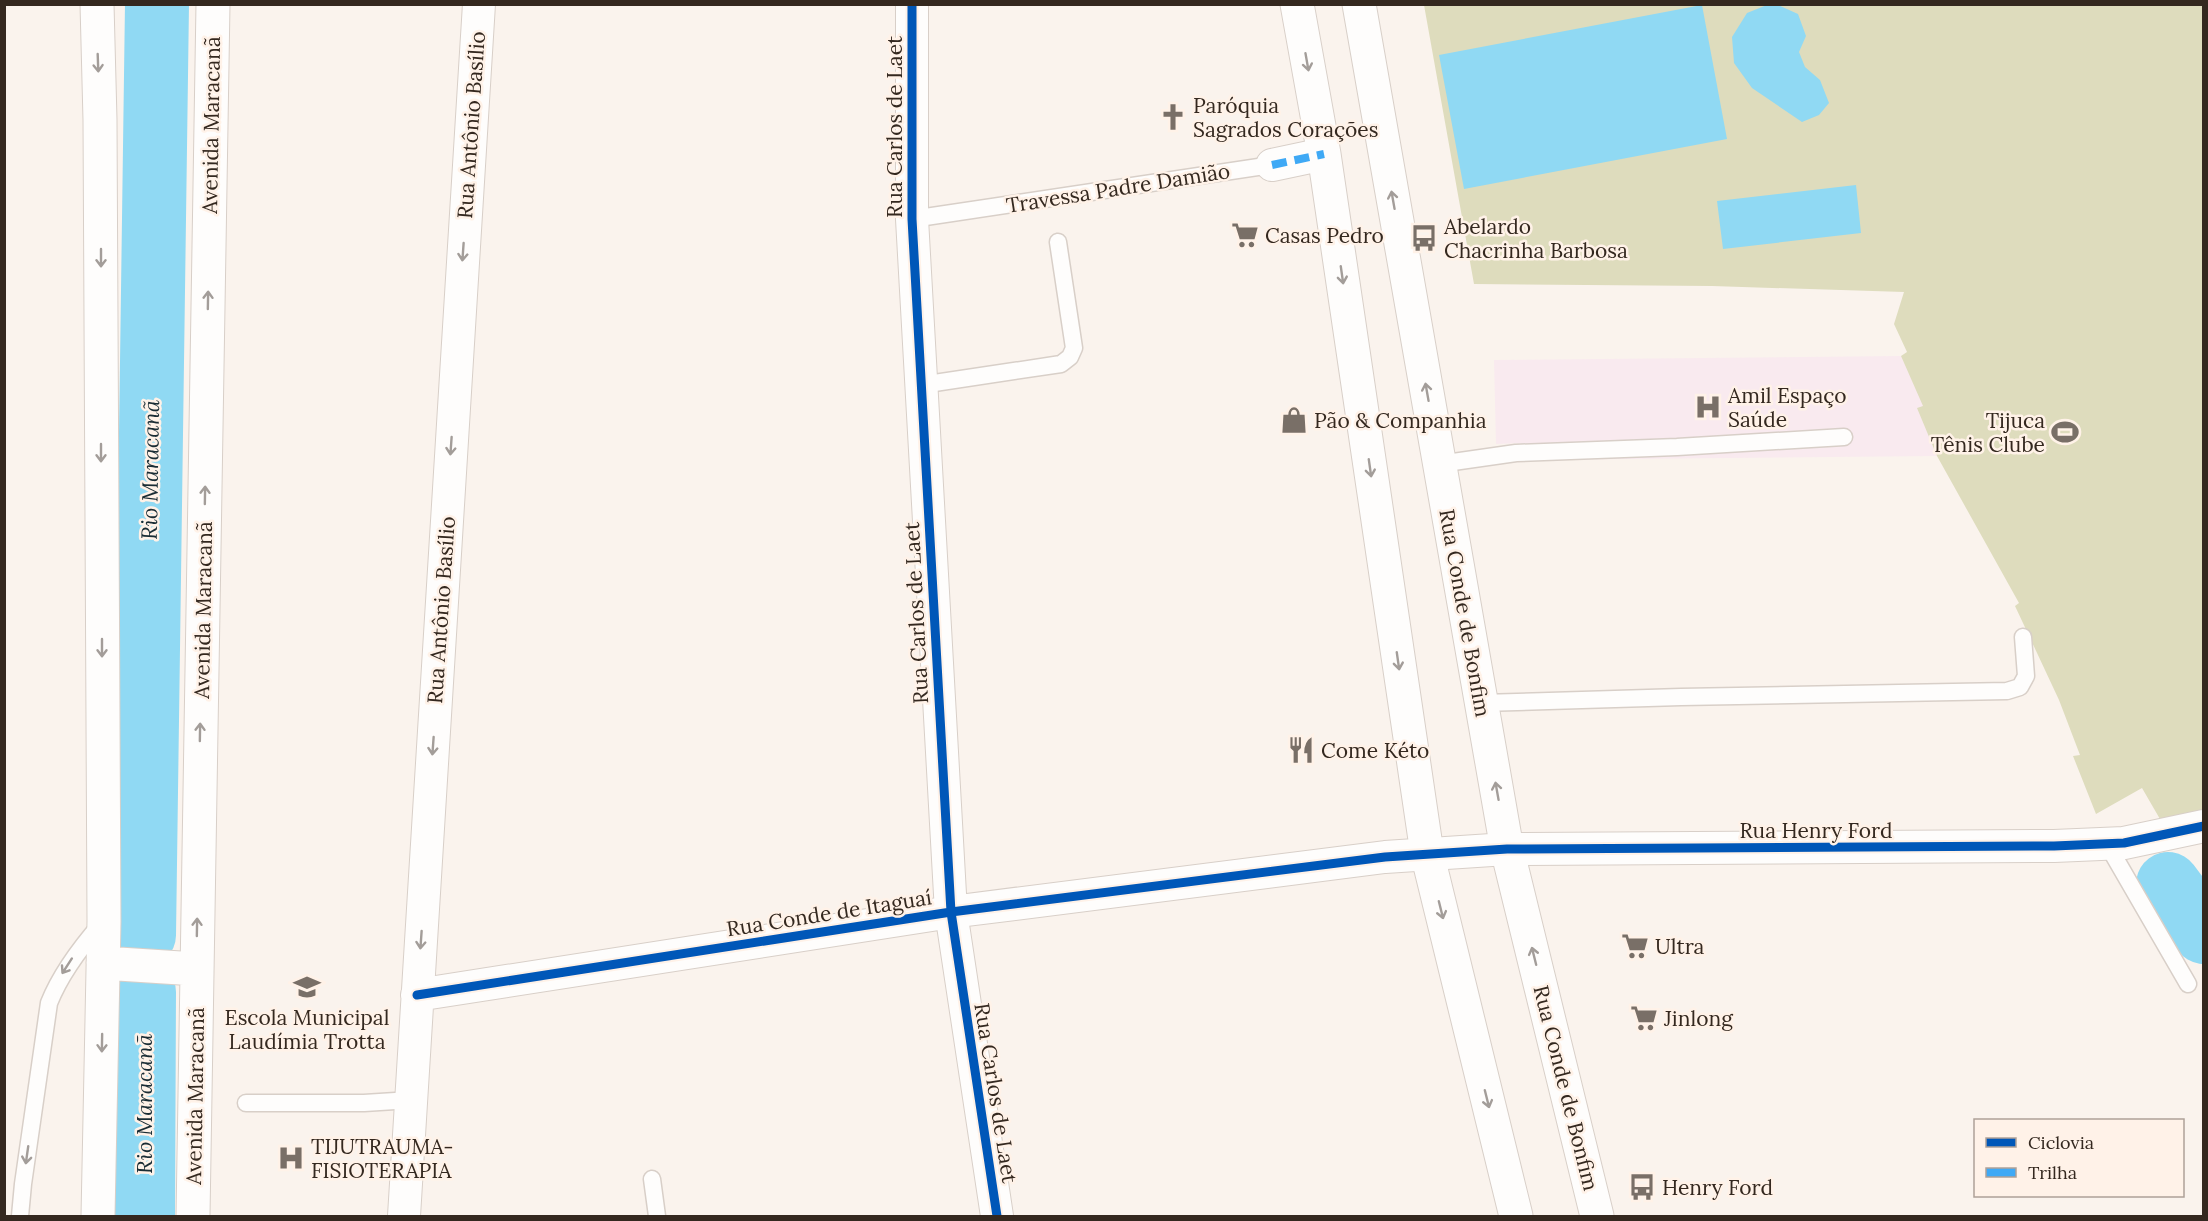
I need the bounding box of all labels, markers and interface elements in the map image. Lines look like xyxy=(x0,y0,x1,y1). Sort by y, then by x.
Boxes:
street label: Rua Antônio Basílio xyxy=(451,30,491,220)
street label: Rua Carlos de Laet xyxy=(881,35,908,218)
street label: Avenida Maracanã xyxy=(196,36,226,215)
one-way arrow xyxy=(93,52,104,72)
one-way arrow xyxy=(1302,52,1313,71)
place label: Paróquia Sagrados Corações xyxy=(1193,92,1378,143)
church icon: Paróquia Sagrados Corações xyxy=(1158,102,1188,132)
street label: Travessa Padre Damião xyxy=(1004,157,1232,219)
one-way arrow xyxy=(1387,191,1398,211)
place label: Abelardo Chacrinha Barbosa xyxy=(1443,213,1628,264)
supermarket icon: Casas Pedro xyxy=(1230,220,1260,250)
place label: Casas Pedro xyxy=(1265,222,1384,249)
bus stop icon: Abelardo Chacrinha Barbosa xyxy=(1409,223,1439,253)
one-way arrow xyxy=(458,241,469,261)
one-way arrow xyxy=(95,247,107,267)
one-way arrow xyxy=(1336,265,1347,285)
one-way arrow xyxy=(202,291,214,311)
place label: Amil Espaço Saúde xyxy=(1727,382,1847,433)
one-way arrow xyxy=(1421,383,1432,403)
hospital icon: Amil Espaço Saúde xyxy=(1693,392,1723,422)
water label: Rio Maracanã xyxy=(135,399,165,540)
shop icon: Pão & Companhia xyxy=(1279,405,1309,435)
place label: Pão & Companhia xyxy=(1314,407,1487,434)
place label: Tijuca Tênis Clube xyxy=(1931,407,2045,458)
sports icon: Tijuca Tênis Clube xyxy=(2050,417,2080,447)
one-way arrow xyxy=(446,436,457,456)
one-way arrow xyxy=(96,442,107,462)
one-way arrow xyxy=(1364,458,1375,478)
one-way arrow xyxy=(199,486,210,506)
street label: Rua Conde de Bonfim xyxy=(1433,507,1497,719)
street label: Rua Antônio Basílio xyxy=(421,515,461,705)
street label: Rua Carlos de Laet xyxy=(898,520,934,705)
street label: Avenida Maracanã xyxy=(188,521,218,700)
one-way arrow xyxy=(96,637,108,657)
one-way arrow xyxy=(1393,651,1404,671)
one-way arrow xyxy=(195,723,206,743)
one-way arrow xyxy=(427,735,438,755)
restaurant icon: Come Kéto xyxy=(1286,735,1316,765)
place label: Come Kéto xyxy=(1321,737,1429,764)
one-way arrow xyxy=(1491,782,1502,802)
street label: Rua Henry Ford xyxy=(1739,817,1893,844)
street label: Rua Conde de Itaguaí xyxy=(725,883,934,943)
one-way arrow xyxy=(1435,900,1447,919)
one-way arrow xyxy=(191,918,203,938)
one-way arrow xyxy=(415,930,426,950)
supermarket icon: Ultra xyxy=(1620,931,1650,961)
place label: Ultra xyxy=(1655,933,1705,960)
one-way arrow xyxy=(1527,946,1539,965)
one-way arrow xyxy=(61,958,74,975)
school or university icon: Escola Municipal Laudímia Trotta xyxy=(292,972,322,1002)
street label: Rua Conde de Bonfim xyxy=(1527,983,1605,1194)
street label: Rua Carlos de Laet xyxy=(968,1001,1024,1186)
supermarket icon: Jinlong xyxy=(1629,1003,1659,1033)
place label: Escola Municipal Laudímia Trotta xyxy=(225,1004,389,1055)
place label: Jinlong xyxy=(1663,1005,1733,1032)
street label: Avenida Maracanã xyxy=(180,1007,210,1186)
one-way arrow xyxy=(96,1032,107,1052)
water label: Rio Maracanã xyxy=(130,1033,158,1174)
one-way arrow xyxy=(1482,1090,1494,1109)
legend xyxy=(1974,1119,2184,1197)
text: Ciclovia xyxy=(2028,1131,2094,1154)
place label: TIJUTRAUMA- FISIOTERAPIA xyxy=(311,1133,454,1184)
hospital icon: TIJUTRAUMA- FISIOTERAPIA xyxy=(276,1143,306,1173)
one-way arrow xyxy=(21,1145,32,1165)
text: Trilha xyxy=(2028,1161,2077,1184)
bus stop icon: Henry Ford xyxy=(1627,1172,1657,1202)
place label: Henry Ford xyxy=(1662,1174,1773,1201)

